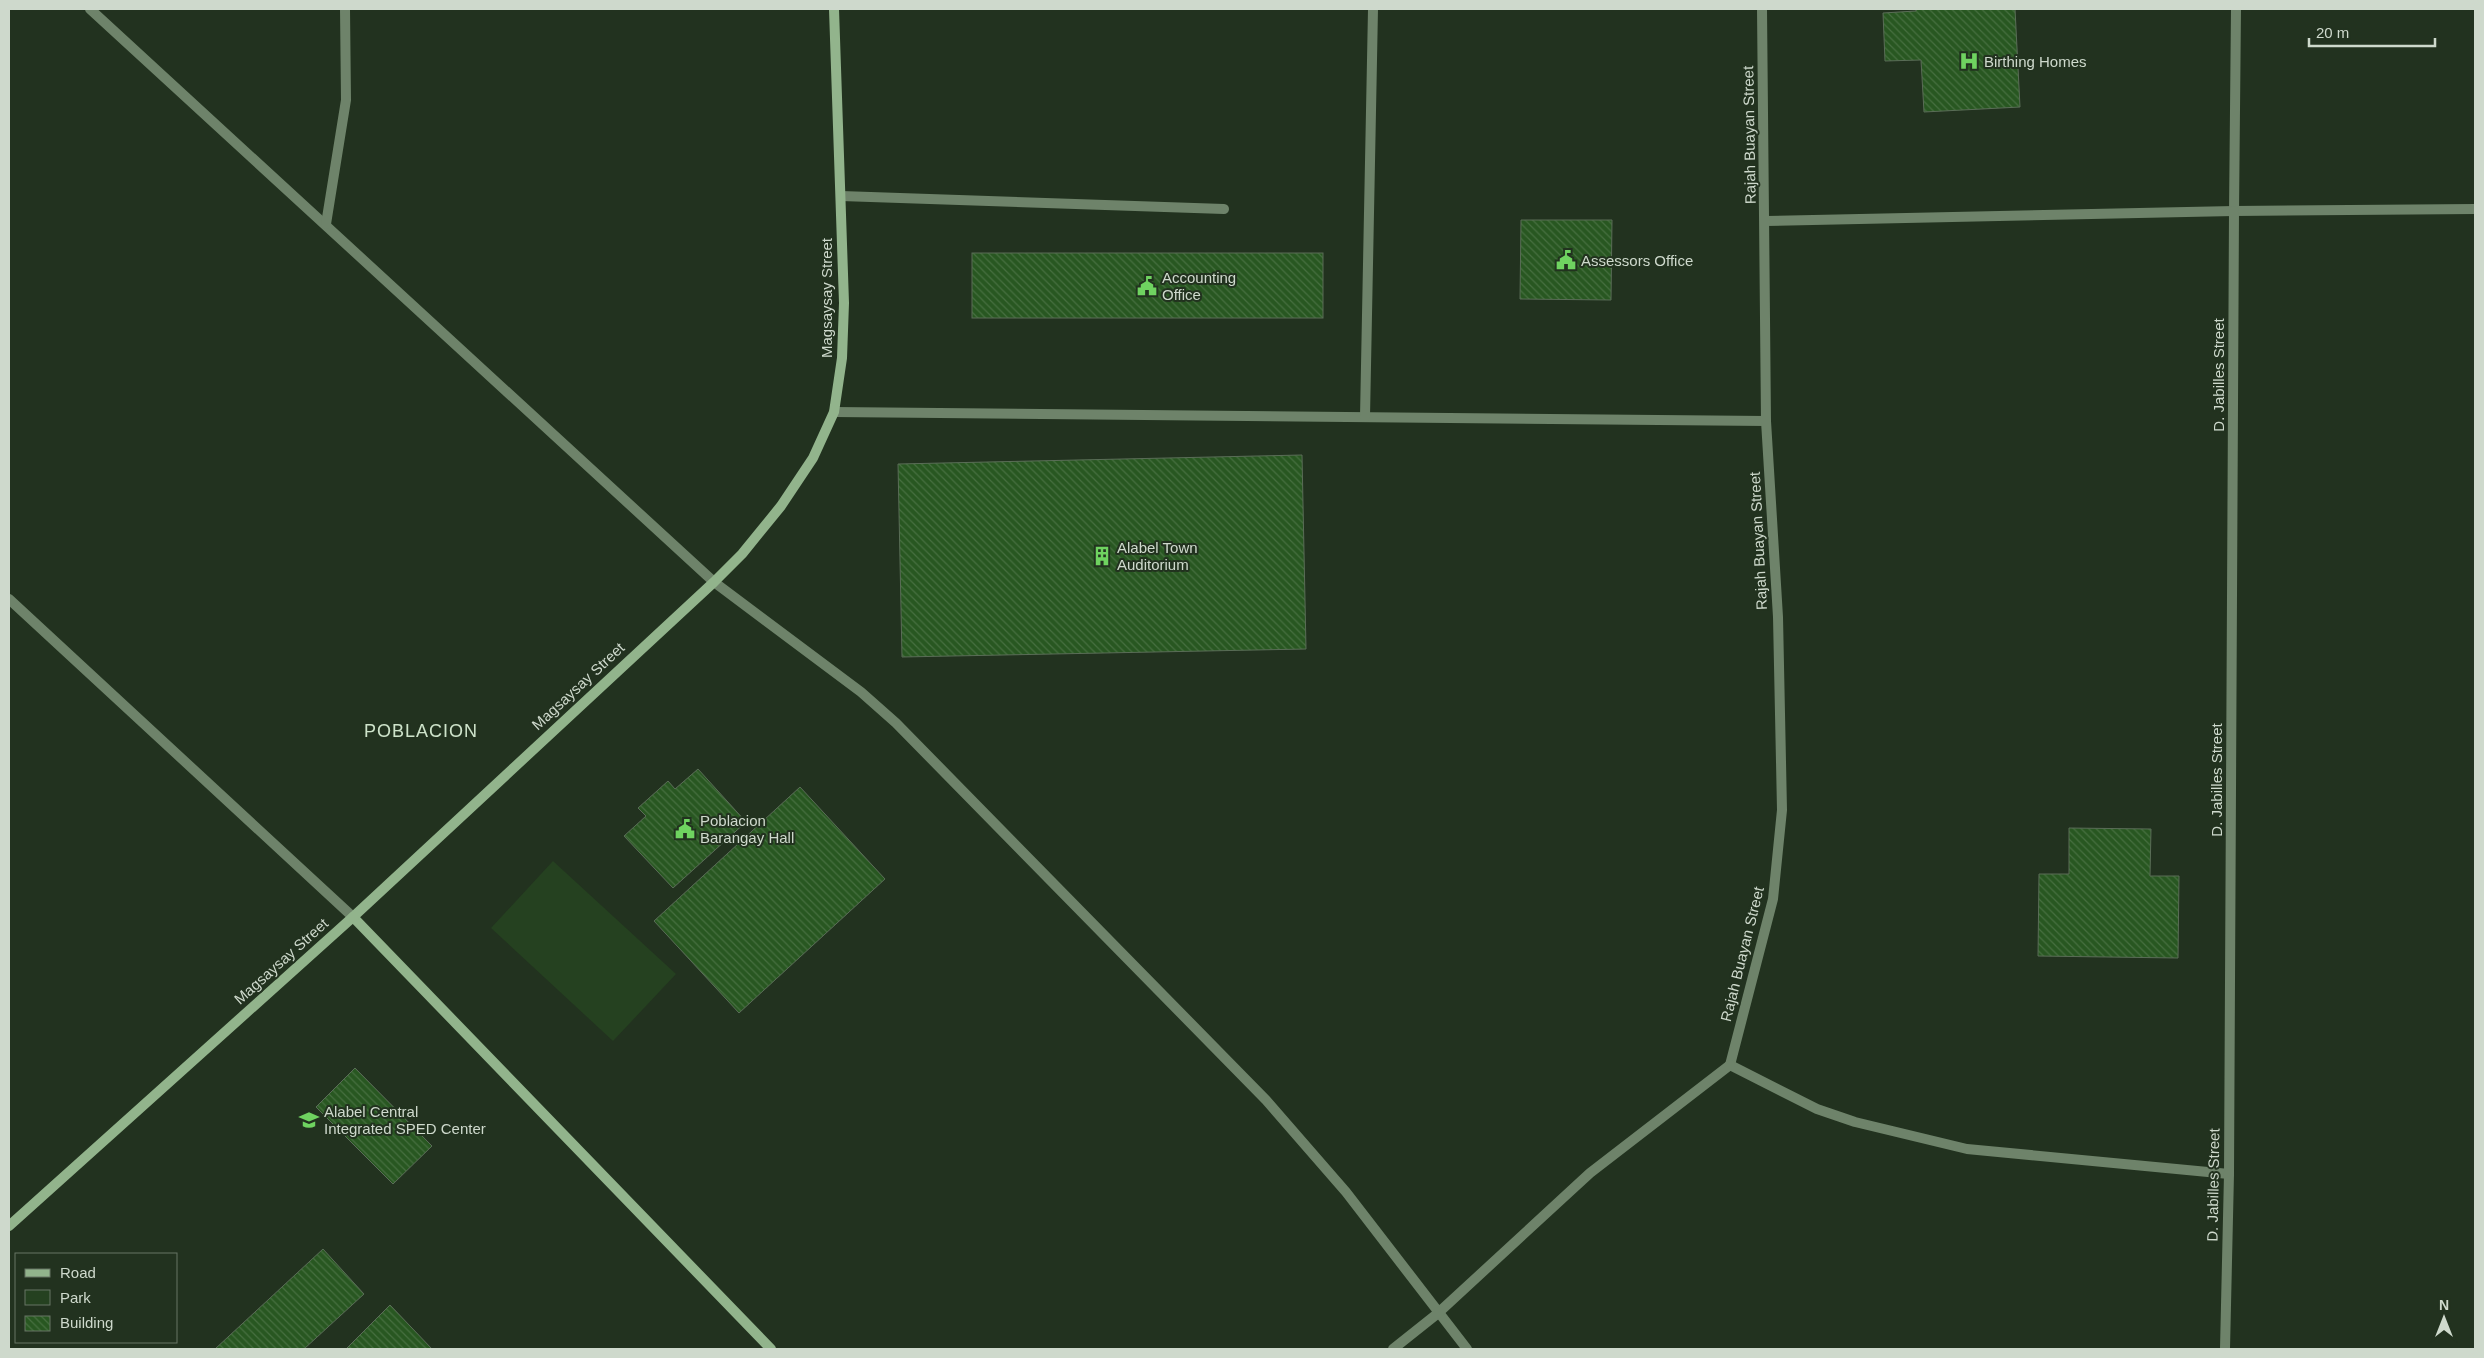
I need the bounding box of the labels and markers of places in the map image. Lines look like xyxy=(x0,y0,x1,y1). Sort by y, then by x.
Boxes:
hospital icon: Birthing Homes xyxy=(1958,50,1980,72)
place label: Birthing Homes xyxy=(1984,53,2087,70)
public building icon: Assessors Office xyxy=(1555,249,1577,271)
place label: Assessors Office xyxy=(1581,252,1693,269)
place label: Accounting Office xyxy=(1162,269,1236,303)
public building icon: Accounting Office xyxy=(1136,275,1158,297)
place label: Alabel Town Auditorium xyxy=(1117,539,1198,573)
building icon: Alabel Town Auditorium xyxy=(1091,545,1113,567)
place label: Poblacion Barangay Hall xyxy=(700,812,794,846)
public building icon: Poblacion Barangay Hall xyxy=(674,818,696,840)
place label: Alabel Central Integrated SPED Center xyxy=(324,1103,486,1137)
school or university icon: Alabel Central Integrated SPED Center xyxy=(298,1109,320,1131)

